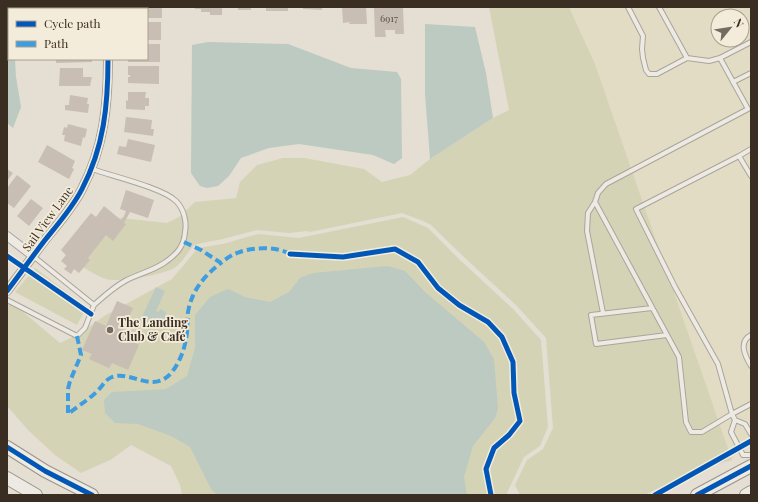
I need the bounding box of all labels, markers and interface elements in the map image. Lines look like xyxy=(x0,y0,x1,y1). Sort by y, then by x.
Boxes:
legend xyxy=(8,8,148,60)
north arrow xyxy=(710,8,750,48)
house number: 6917 xyxy=(380,11,398,25)
text: Cycle path xyxy=(44,15,101,31)
text: N xyxy=(731,16,748,30)
text: Path xyxy=(44,35,68,51)
street label: Sail View Lane xyxy=(18,183,76,254)
place label: The Landing Club & Café xyxy=(118,314,188,344)
marker: The Landing Club & Café xyxy=(105,325,115,335)

